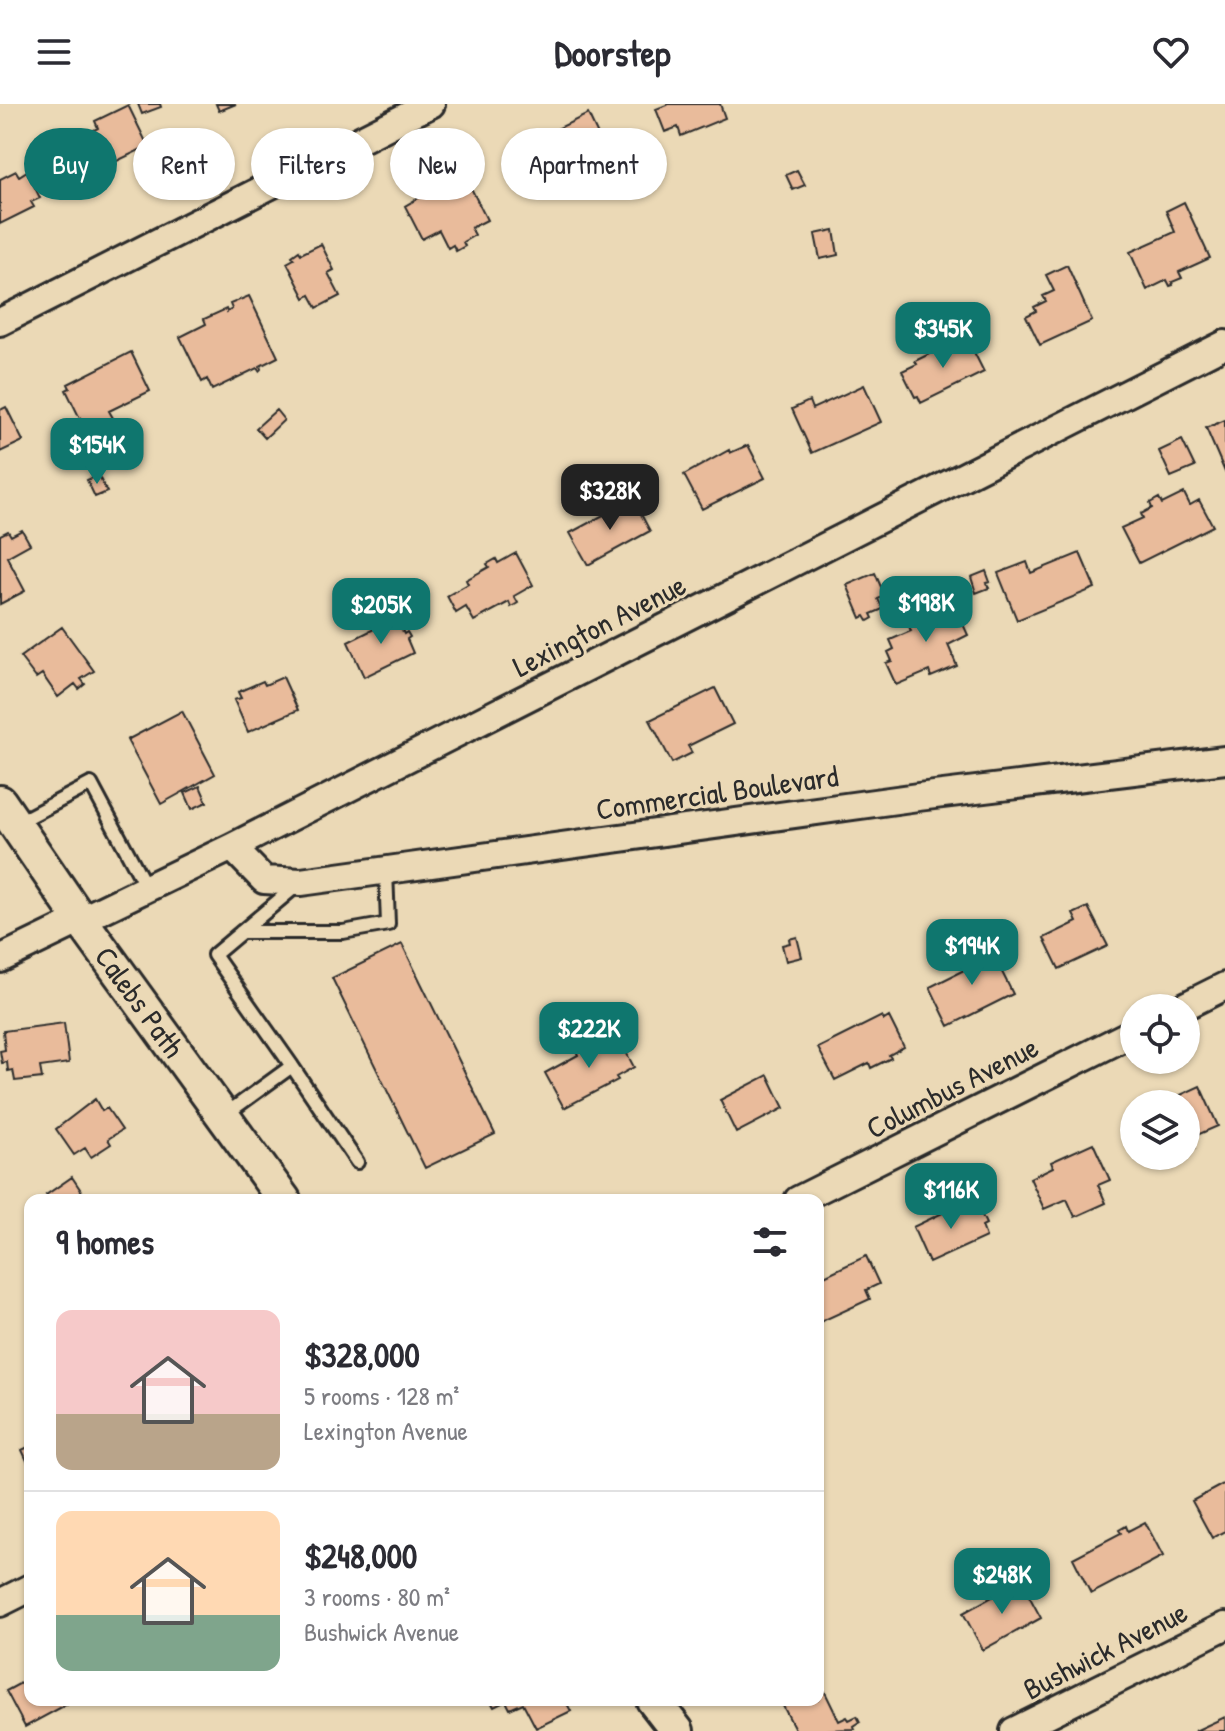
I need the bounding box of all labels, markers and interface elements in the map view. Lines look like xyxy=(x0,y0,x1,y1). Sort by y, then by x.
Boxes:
text: Doorstep xyxy=(555,28,670,77)
icon: menu xyxy=(32,30,76,74)
icon: heart xyxy=(1149,30,1193,74)
chip: Buy xyxy=(24,128,117,200)
chip: Rent xyxy=(133,128,235,200)
chip: Filters xyxy=(251,128,374,200)
chip: New xyxy=(390,128,485,200)
chip: Apartment xyxy=(501,128,667,200)
pin: $345K xyxy=(887,302,999,370)
text: $345K xyxy=(913,310,973,345)
pin: $154K xyxy=(41,418,153,486)
text: $154K xyxy=(69,426,125,461)
pin: $328K xyxy=(554,464,666,532)
text: $328K xyxy=(579,472,641,507)
street label: Lexington Avenue xyxy=(506,564,692,686)
pin: $198K xyxy=(870,576,982,644)
pin: $205K xyxy=(325,578,437,646)
text: $198K xyxy=(897,584,955,619)
text: $205K xyxy=(350,586,412,621)
street label: Commercial Boulevard xyxy=(593,755,841,829)
pin: $194K xyxy=(916,919,1028,987)
text: $194K xyxy=(944,927,1000,962)
street label: Calebs Path xyxy=(86,938,194,1065)
map controls xyxy=(1120,994,1200,1170)
button: locate xyxy=(1120,994,1200,1074)
pin: $222K xyxy=(533,1002,645,1070)
text: $222K xyxy=(557,1010,621,1045)
street label: Columbus Avenue xyxy=(859,1027,1045,1147)
button: layers xyxy=(1120,1090,1200,1170)
pin: $116K xyxy=(895,1163,1007,1231)
text: $116K xyxy=(923,1171,979,1206)
text: 9 homes xyxy=(56,1219,154,1265)
icon: filters xyxy=(748,1220,792,1264)
text: $328,000 xyxy=(304,1332,420,1378)
icon: home xyxy=(120,1342,216,1438)
text: 5 rooms · 128 m² xyxy=(304,1378,459,1413)
text: Lexington Avenue xyxy=(304,1413,468,1448)
text: $248,000 xyxy=(304,1533,417,1579)
icon: home xyxy=(120,1543,216,1639)
pin: $248K xyxy=(946,1548,1058,1616)
text: $248K xyxy=(972,1556,1032,1591)
text: 3 rooms · 80 m² xyxy=(304,1579,450,1614)
street label: Bushwick Avenue xyxy=(1016,1592,1194,1708)
text: Bushwick Avenue xyxy=(304,1614,459,1649)

